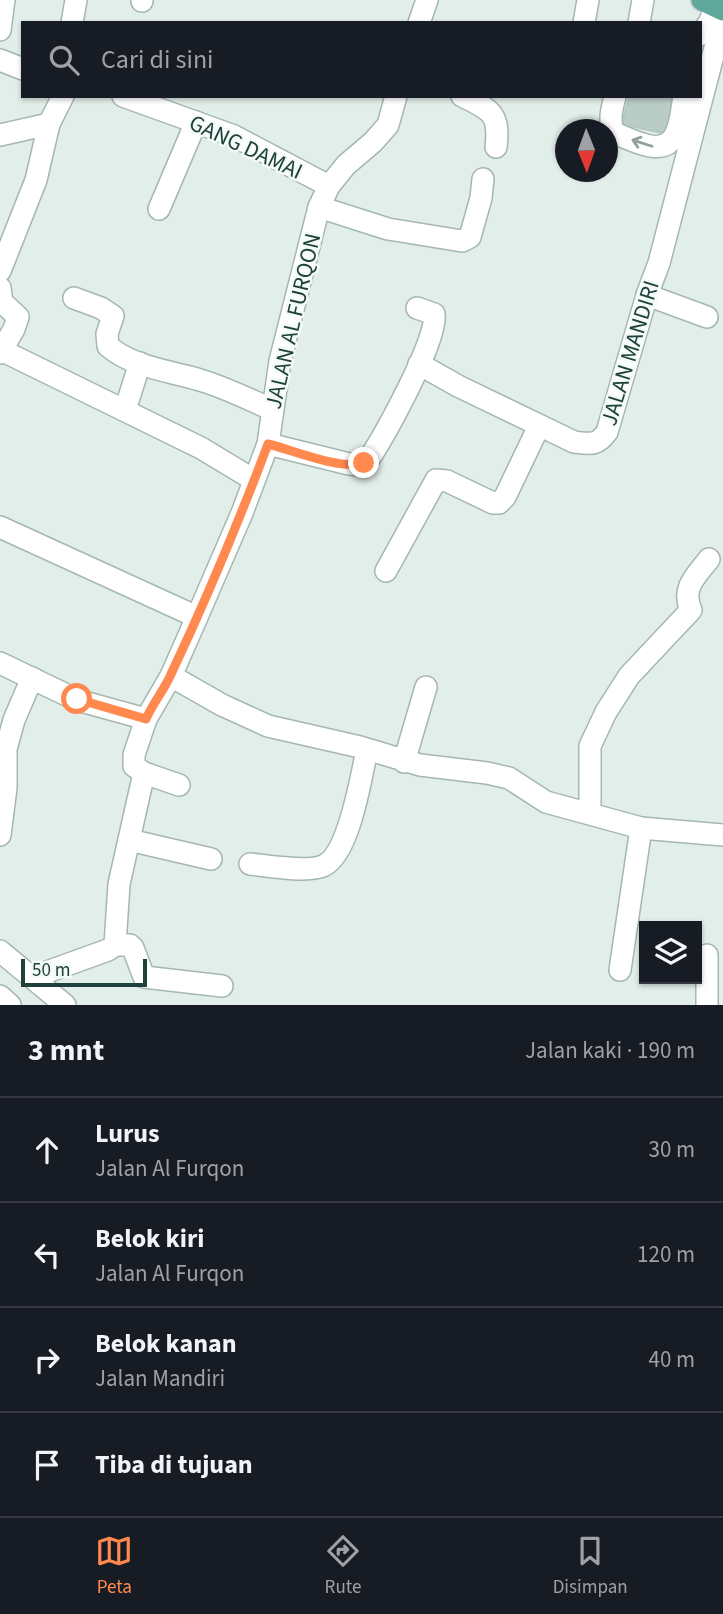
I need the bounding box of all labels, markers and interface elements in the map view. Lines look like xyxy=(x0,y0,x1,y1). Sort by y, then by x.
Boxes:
search box xyxy=(21,21,702,98)
icon: search xyxy=(45,41,83,79)
text: Cari di sini xyxy=(101,41,214,78)
street label: GANG DAMAI xyxy=(184,106,308,188)
north arrow xyxy=(555,119,618,182)
one-way arrow xyxy=(631,136,653,148)
street label: JALAN AL FURQON xyxy=(257,230,329,412)
street label: JALAN MANDIRI xyxy=(592,276,668,430)
route end xyxy=(348,447,379,478)
route start xyxy=(61,683,92,714)
map controls xyxy=(639,921,702,984)
button: layers xyxy=(639,921,702,984)
scale bar xyxy=(21,956,147,988)
text: 50 m xyxy=(32,957,70,984)
text: 3 mnt xyxy=(28,1029,104,1072)
text: Jalan kaki · 190 m xyxy=(525,1034,695,1067)
text: Lurus xyxy=(95,1115,160,1152)
icon: ahead xyxy=(28,1131,66,1169)
text: 30 m xyxy=(648,1133,695,1166)
text: Jalan Al Furqon xyxy=(95,1152,244,1185)
text: Belok kiri xyxy=(95,1220,204,1257)
icon: left xyxy=(28,1236,66,1274)
text: 120 m xyxy=(637,1238,695,1271)
text: Jalan Al Furqon xyxy=(95,1257,244,1290)
text: Belok kanan xyxy=(95,1325,237,1362)
icon: right xyxy=(28,1341,66,1379)
text: 40 m xyxy=(648,1343,695,1376)
text: Jalan Mandiri xyxy=(95,1362,225,1395)
icon: arrive xyxy=(28,1446,66,1484)
text: Tiba di tujuan xyxy=(95,1446,253,1483)
tab: Peta xyxy=(95,1532,133,1601)
tab: Rute xyxy=(324,1532,362,1601)
tab: Disimpan xyxy=(553,1532,628,1601)

